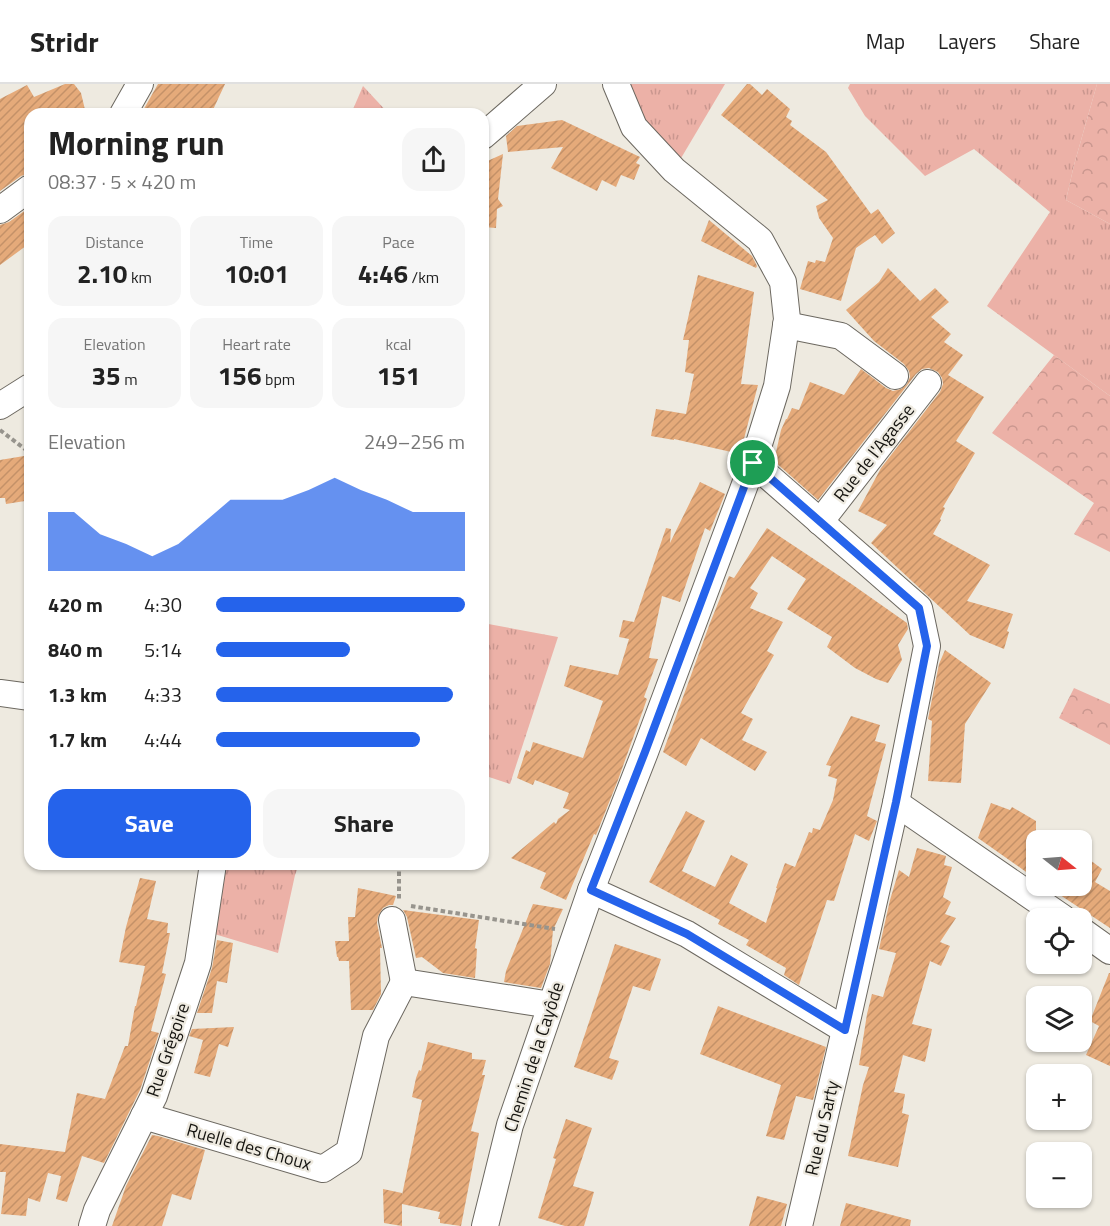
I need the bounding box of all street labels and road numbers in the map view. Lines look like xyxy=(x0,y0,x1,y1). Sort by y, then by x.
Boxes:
street label: Rue de l'Agasse xyxy=(827,398,921,508)
street label: Chemin de la Cayôde xyxy=(497,978,571,1135)
street label: Rue Grégoire xyxy=(139,999,196,1100)
street label: Rue du Sarty xyxy=(797,1077,846,1178)
street label: Ruelle des Choux xyxy=(184,1116,315,1177)

